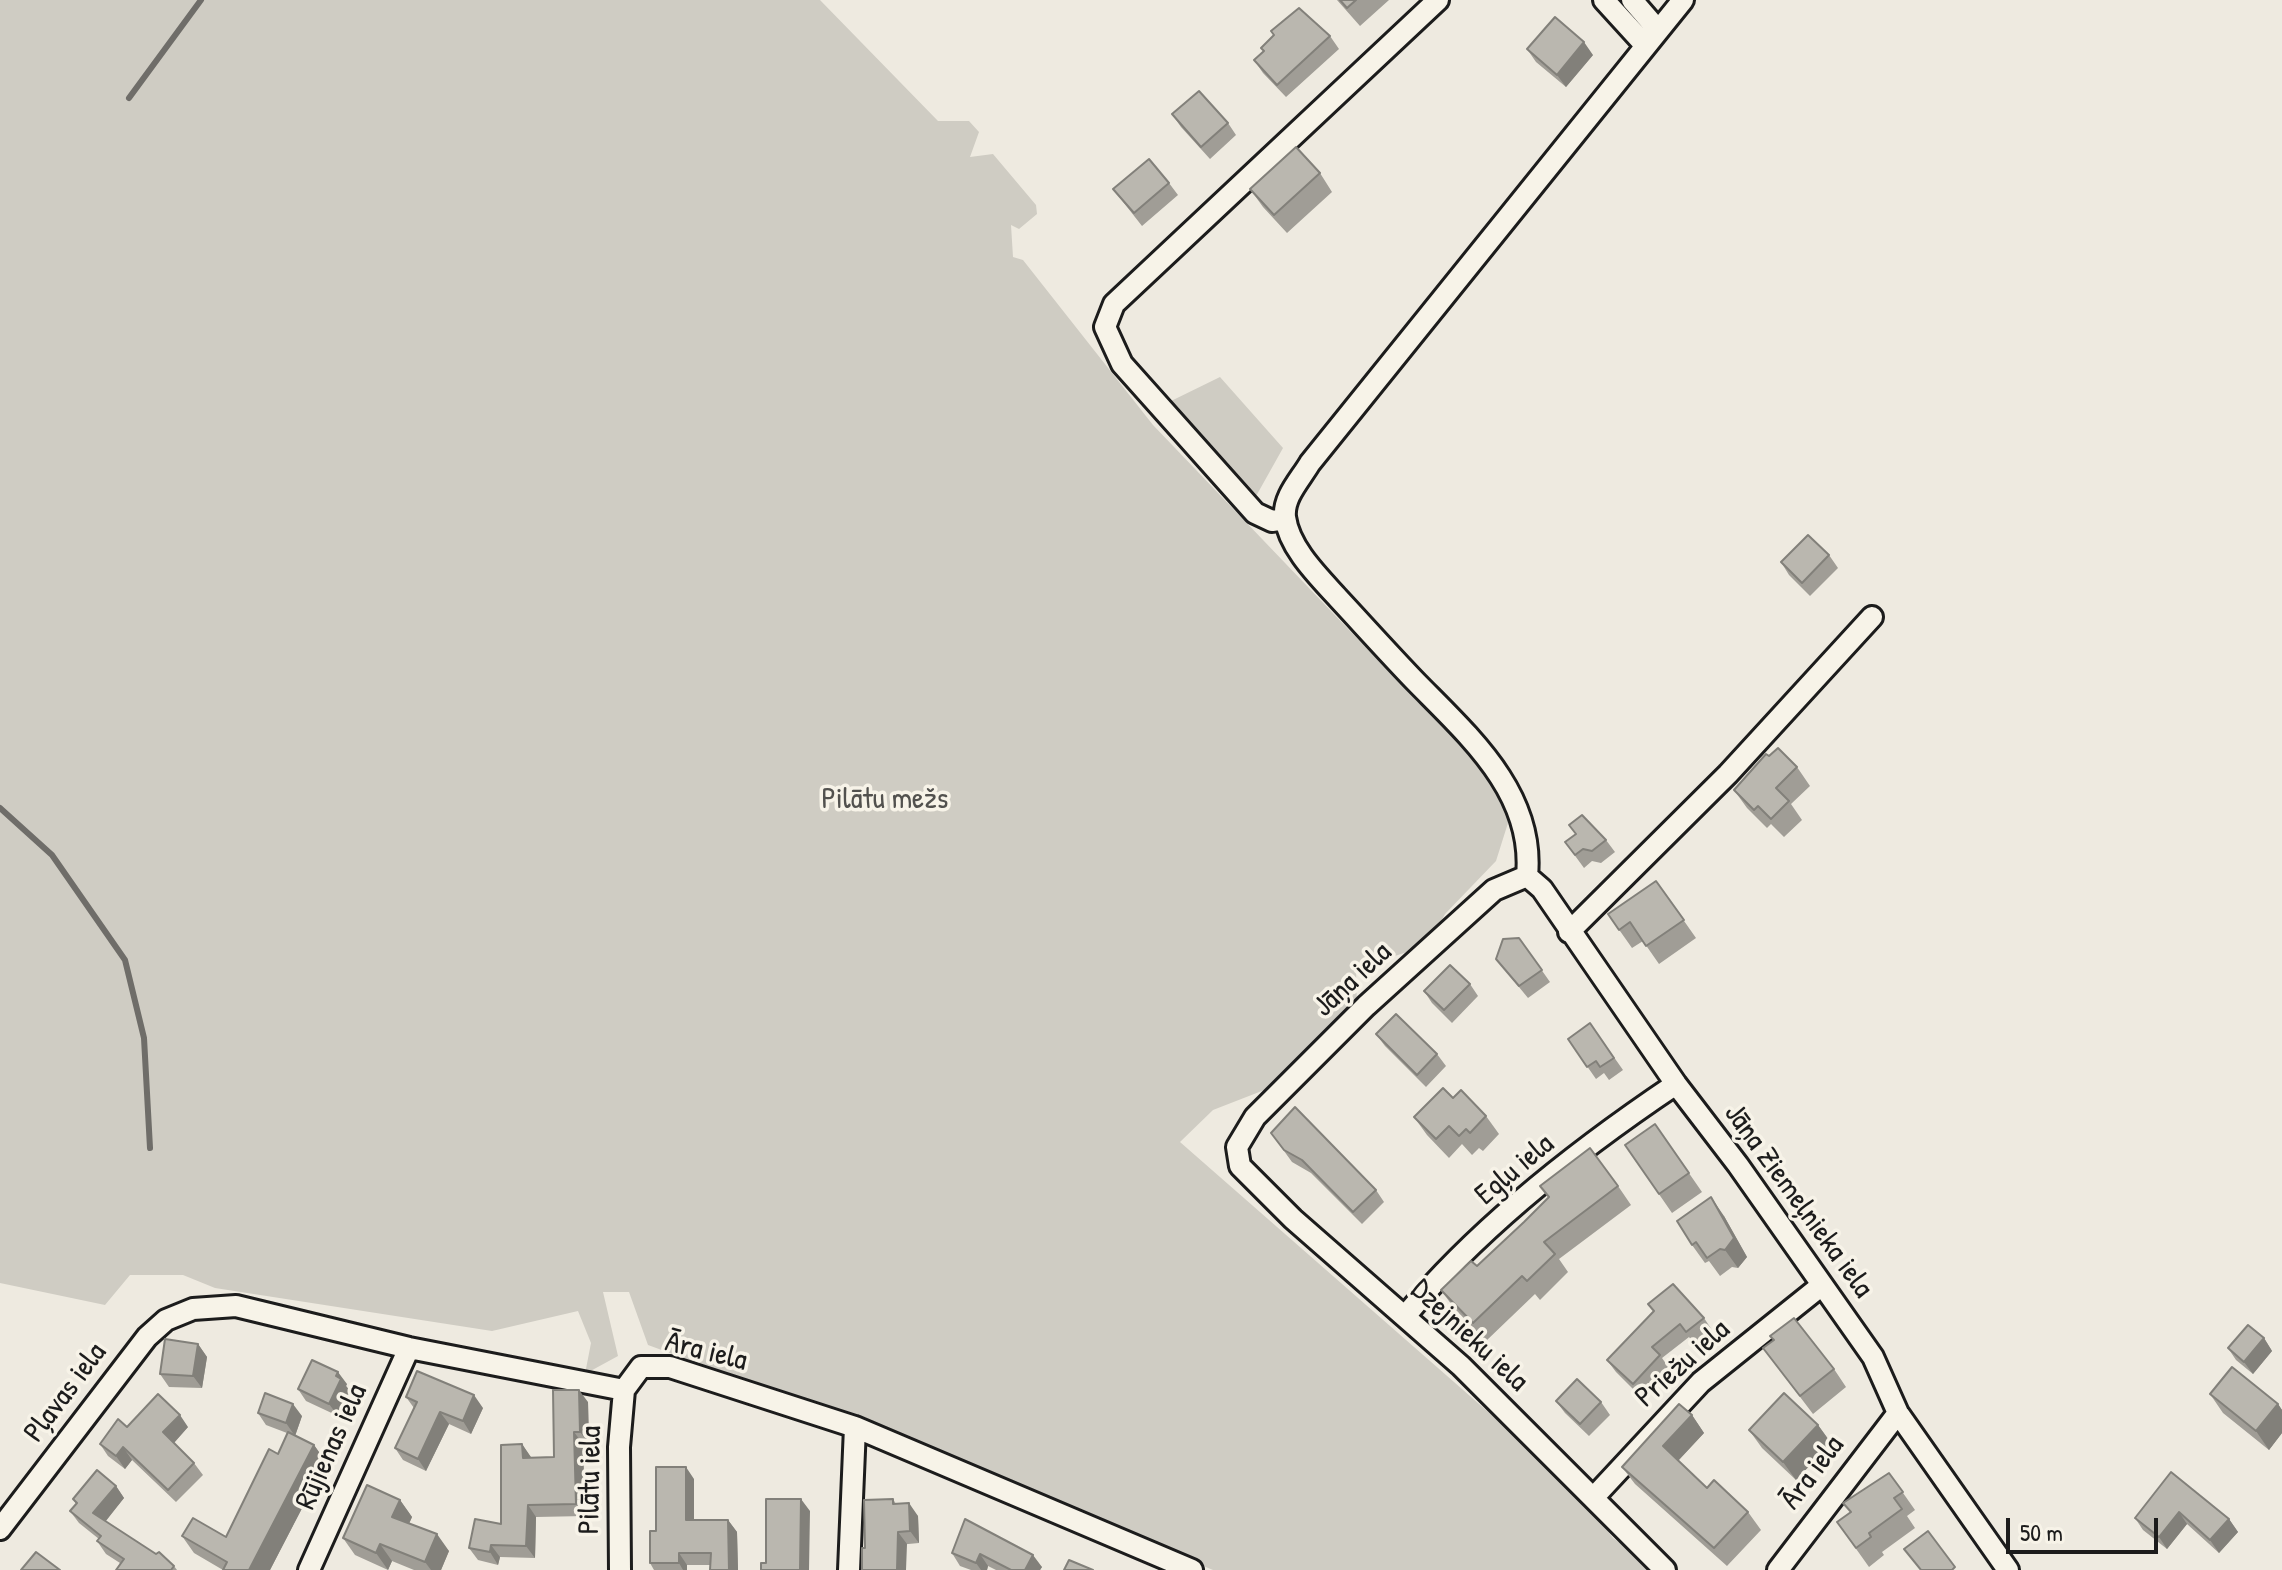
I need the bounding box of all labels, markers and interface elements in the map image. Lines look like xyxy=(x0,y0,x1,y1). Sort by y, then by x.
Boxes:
park label: Pilātu mežs xyxy=(822,782,948,818)
street label: Jāņa iela xyxy=(1307,935,1399,1025)
street label: Jāņa Ziemeļnieka iela xyxy=(1716,1097,1880,1305)
street label: Egļu iela xyxy=(1468,1127,1562,1213)
street label: Dzejnieku iela xyxy=(1403,1272,1535,1400)
street label: Priežu iela xyxy=(1628,1312,1738,1416)
street label: Āra iela xyxy=(661,1324,751,1380)
street label: Pļavas iela xyxy=(17,1336,115,1450)
street label: Rūjienas iela xyxy=(288,1379,376,1515)
street label: Pilātu iela xyxy=(572,1425,610,1535)
street label: Āra iela xyxy=(1774,1429,1852,1517)
scale bar xyxy=(2010,1502,2162,1552)
text: 50 m xyxy=(2020,1516,2063,1548)

